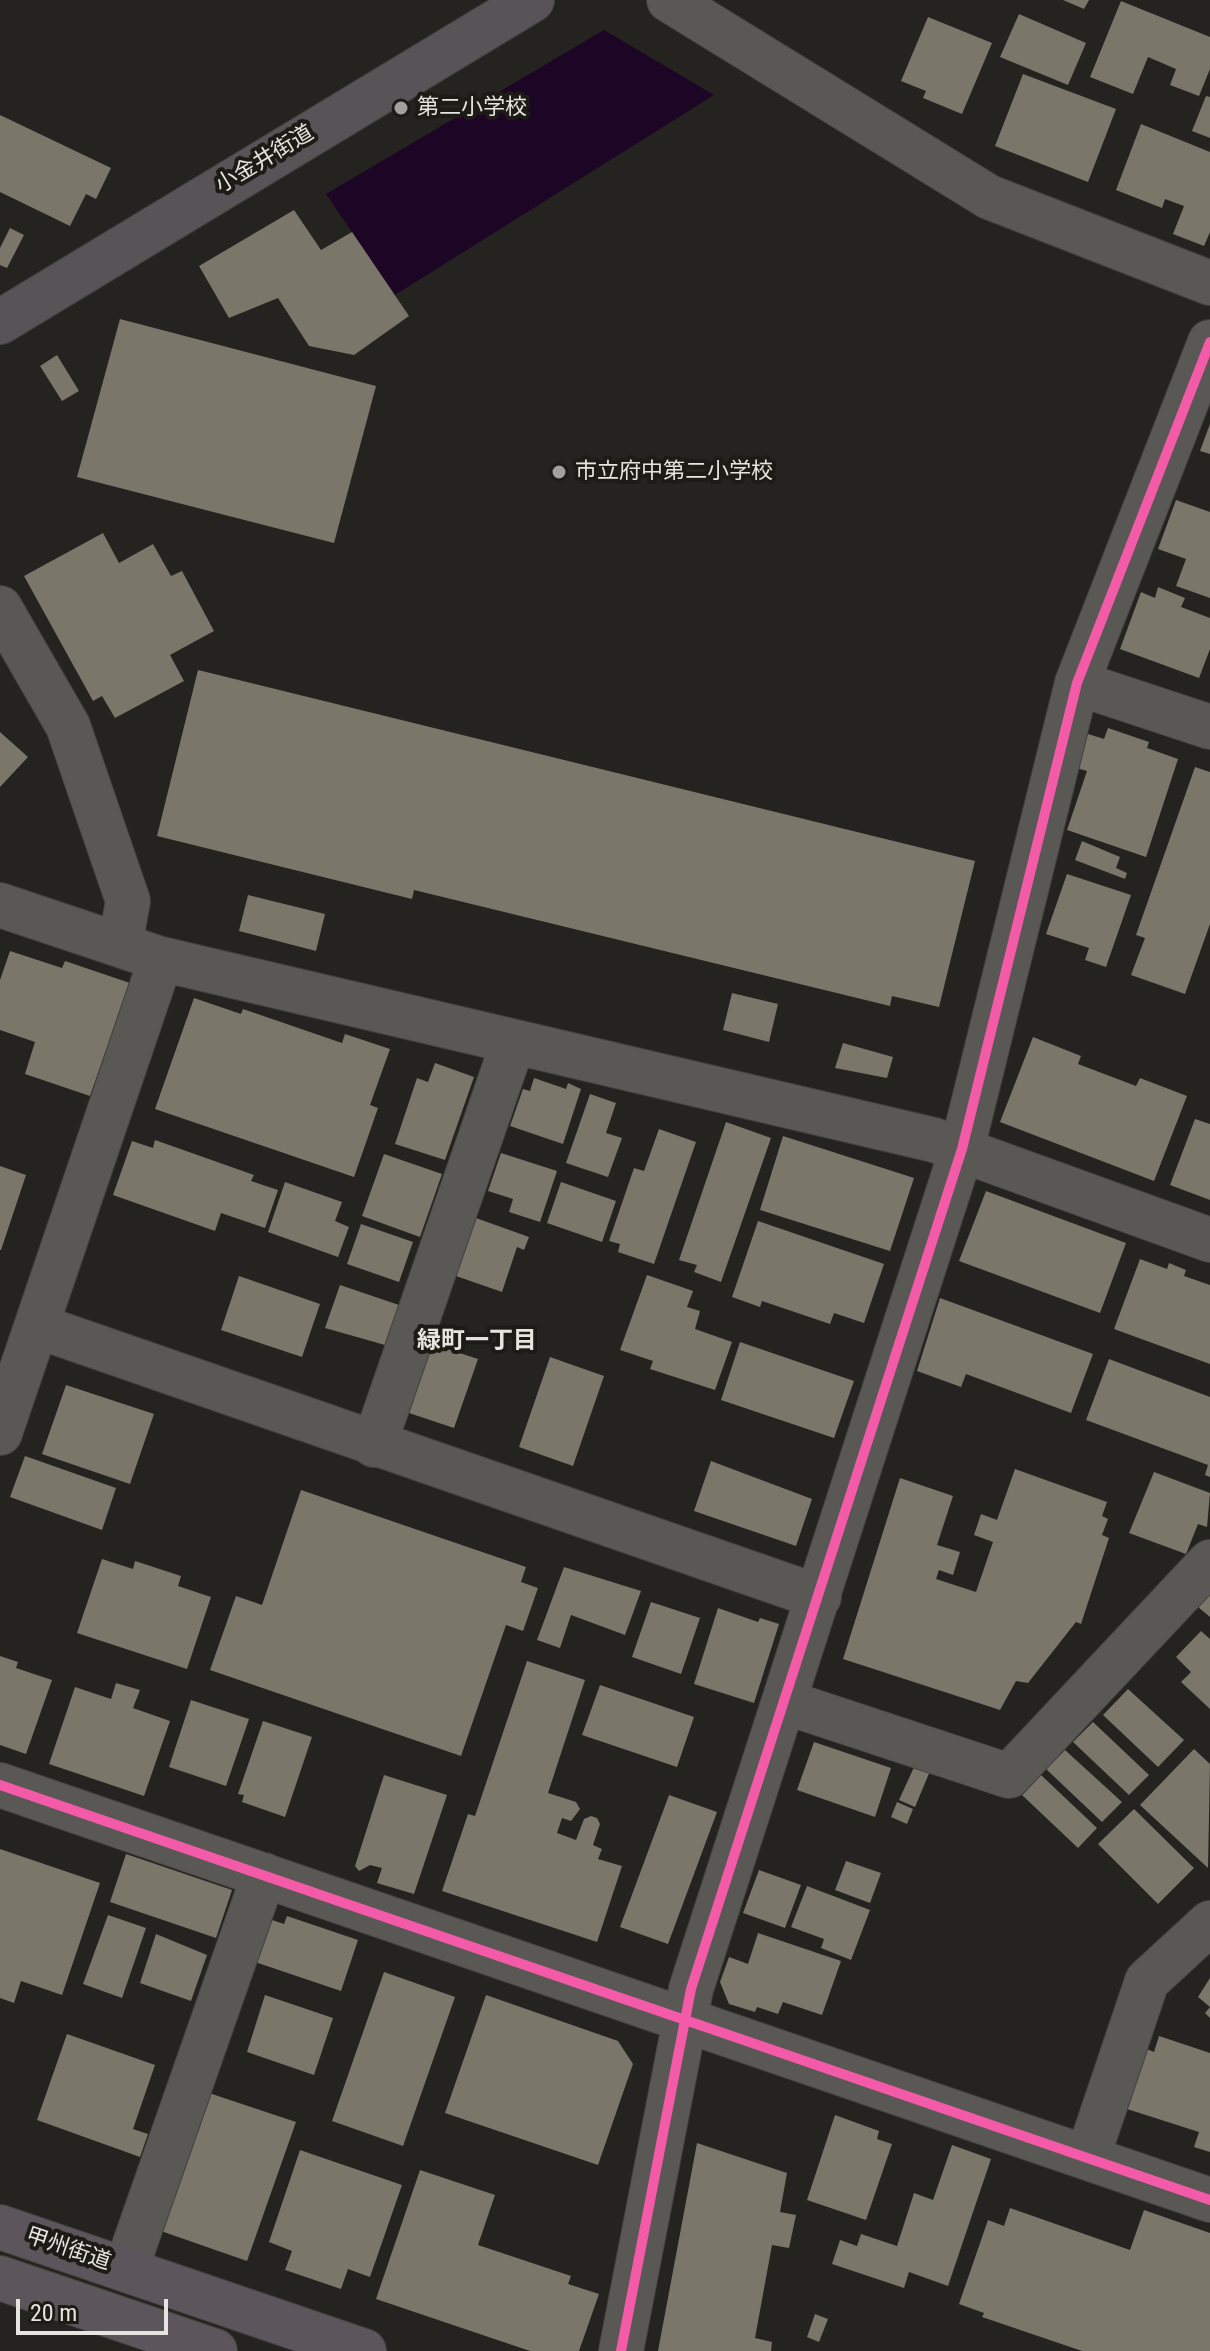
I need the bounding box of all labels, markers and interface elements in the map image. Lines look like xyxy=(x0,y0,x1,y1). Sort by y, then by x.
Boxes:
place label: 第二小学校 xyxy=(417,95,527,121)
marker: 第二小学校 xyxy=(392,99,410,117)
street label: 小金井街道 xyxy=(211,120,319,200)
place label: 市立府中第二小学校 xyxy=(575,459,773,485)
marker: 市立府中第二小学校 xyxy=(550,463,568,481)
district label: 緑町一丁目 xyxy=(417,1328,537,1356)
street label: 甲州街道 xyxy=(22,2223,114,2277)
scale bar xyxy=(20,2283,172,2333)
text: 20 m xyxy=(30,2299,77,2327)

